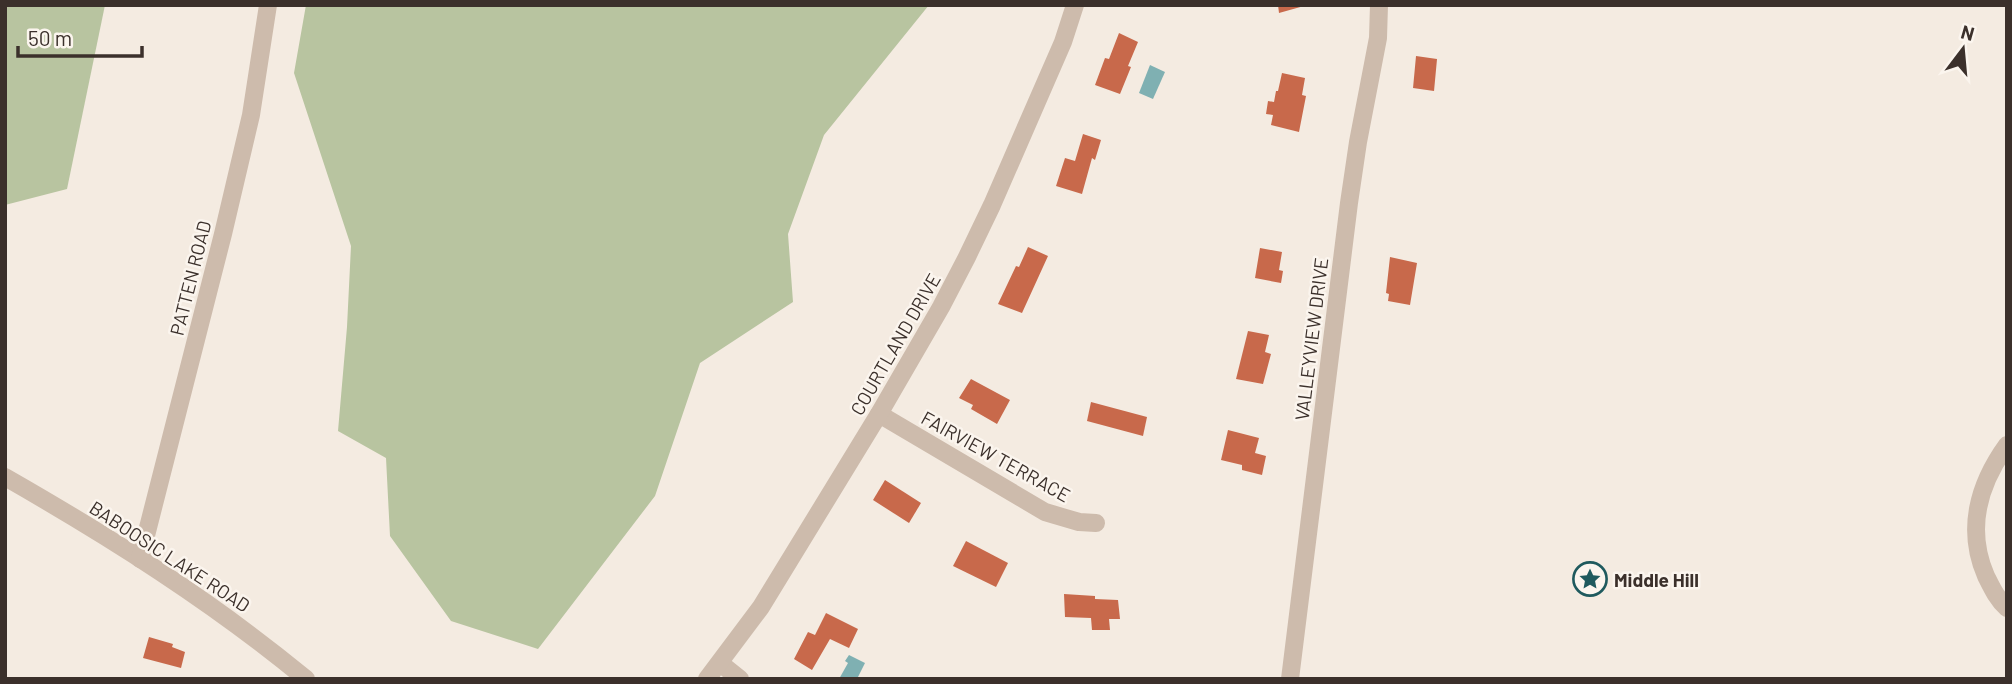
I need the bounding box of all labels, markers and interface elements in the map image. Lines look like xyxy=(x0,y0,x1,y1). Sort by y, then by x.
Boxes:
scale bar xyxy=(18,14,142,58)
north arrow xyxy=(1928,14,1998,84)
text: N xyxy=(1959,19,1977,45)
text: 50 m xyxy=(28,25,72,50)
street label: PATTEN ROAD xyxy=(165,218,215,338)
street label: VALLEYVIEW DRIVE xyxy=(1290,256,1332,422)
street label: COURTLAND DRIVE xyxy=(845,269,945,419)
street label: FAIRVIEW TERRACE xyxy=(918,406,1074,506)
street label: BABOOSIC LAKE ROAD xyxy=(85,496,255,616)
place icon: Middle Hill xyxy=(1571,560,1609,598)
place label: Middle Hill xyxy=(1614,568,1699,591)

